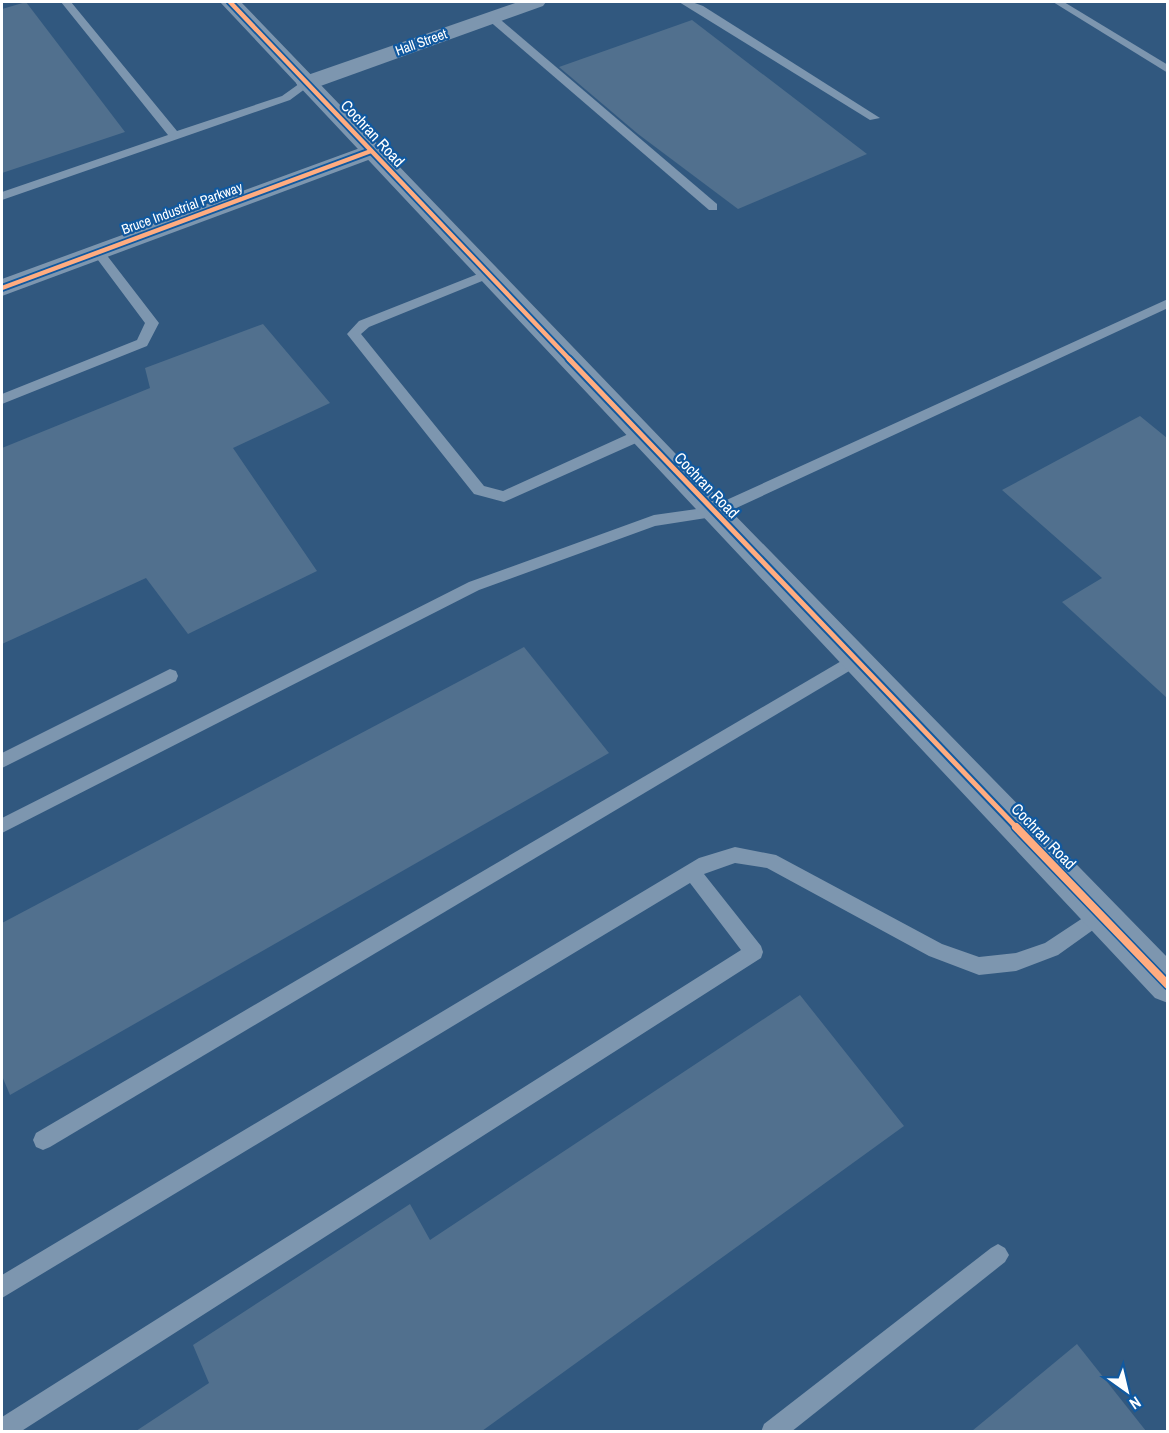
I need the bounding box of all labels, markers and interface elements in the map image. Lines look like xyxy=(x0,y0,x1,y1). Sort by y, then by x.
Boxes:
street label: Hall Street xyxy=(393,24,449,60)
street label: Cochran Road xyxy=(336,95,410,171)
street label: Bruce Industrial Parkway xyxy=(119,178,245,238)
street label: Cochran Road xyxy=(670,447,744,523)
street label: Cochran Road xyxy=(1007,798,1081,874)
north arrow xyxy=(1097,1361,1157,1421)
text: N xyxy=(1125,1392,1145,1415)

